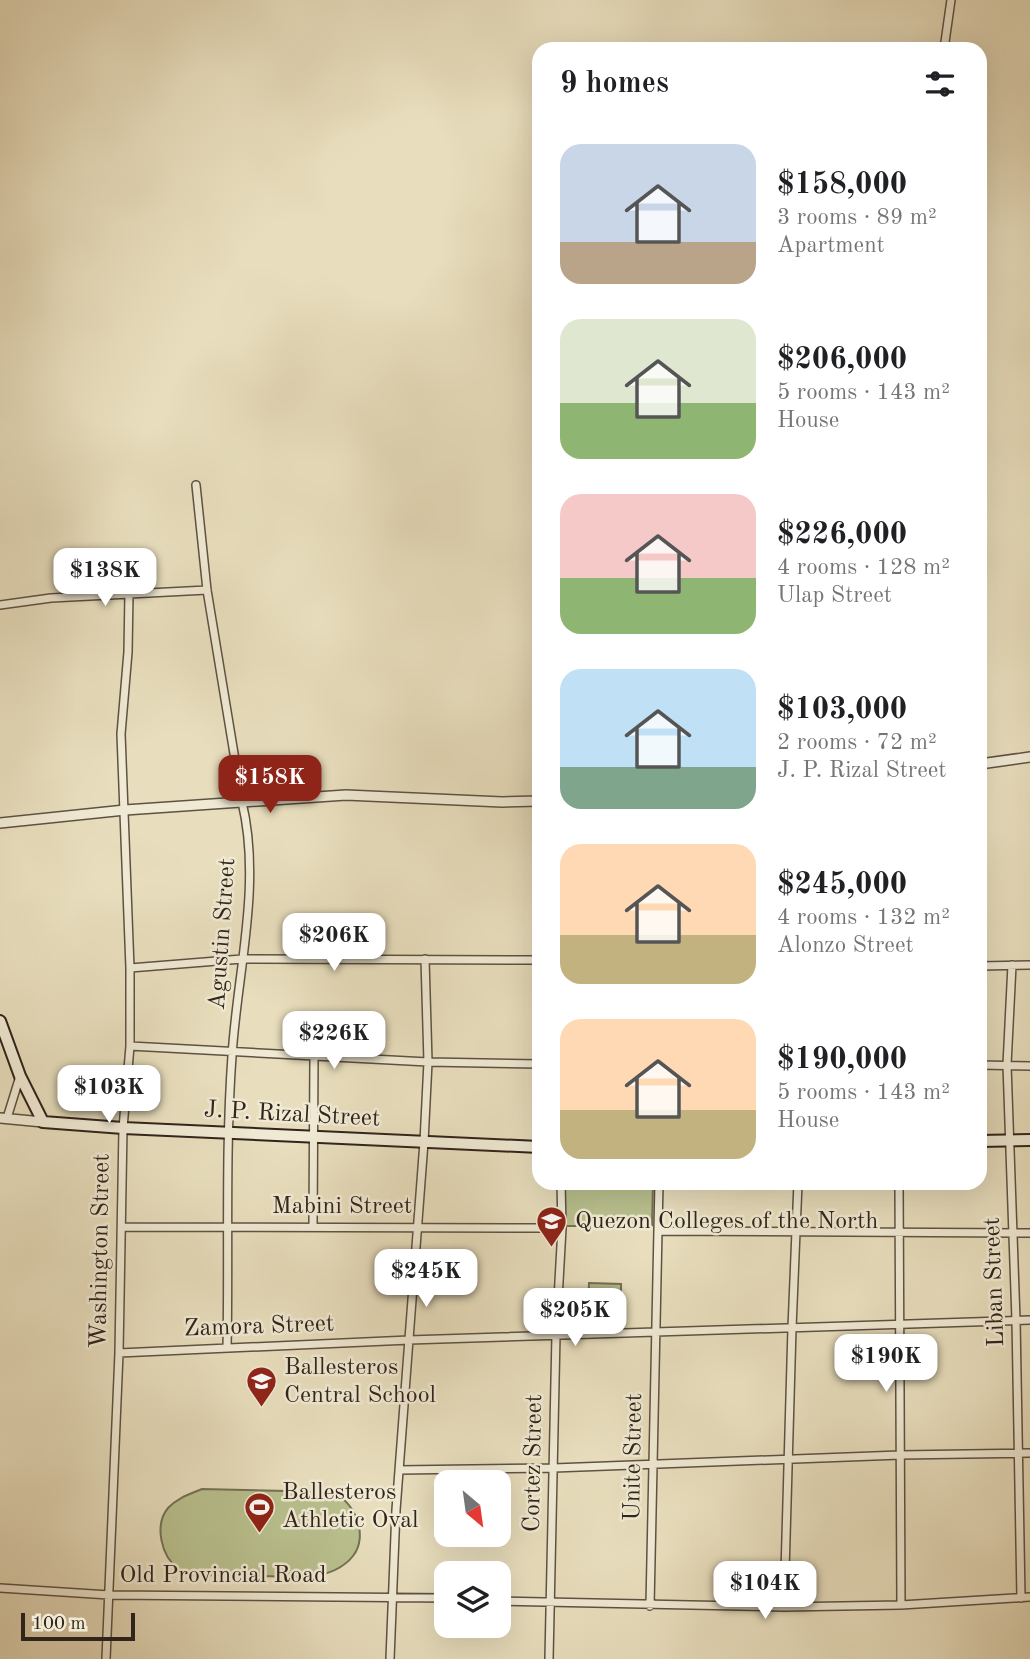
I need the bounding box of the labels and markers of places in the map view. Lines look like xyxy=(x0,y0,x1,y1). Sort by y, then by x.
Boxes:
pin: $138K xyxy=(56,548,154,608)
pin: $158K xyxy=(221,756,319,815)
pin: $206K xyxy=(285,914,383,973)
pin: $226K xyxy=(285,1012,383,1071)
pin: $103K xyxy=(60,1066,158,1125)
school or university icon: Quezon Colleges of the North xyxy=(535,1205,569,1249)
place label: Quezon Colleges of the North xyxy=(575,1210,878,1234)
pin: $245K xyxy=(377,1250,475,1309)
pin: $205K xyxy=(526,1288,624,1348)
pin: $190K xyxy=(837,1334,935,1394)
place label: Ballesteros Central School xyxy=(284,1356,436,1408)
school or university icon: Ballesteros Central School xyxy=(244,1365,278,1409)
place label: Ballesteros Athletic Oval xyxy=(282,1481,418,1533)
sports icon: Ballesteros Athletic Oval xyxy=(242,1490,276,1534)
pin: $104K xyxy=(716,1562,814,1621)

